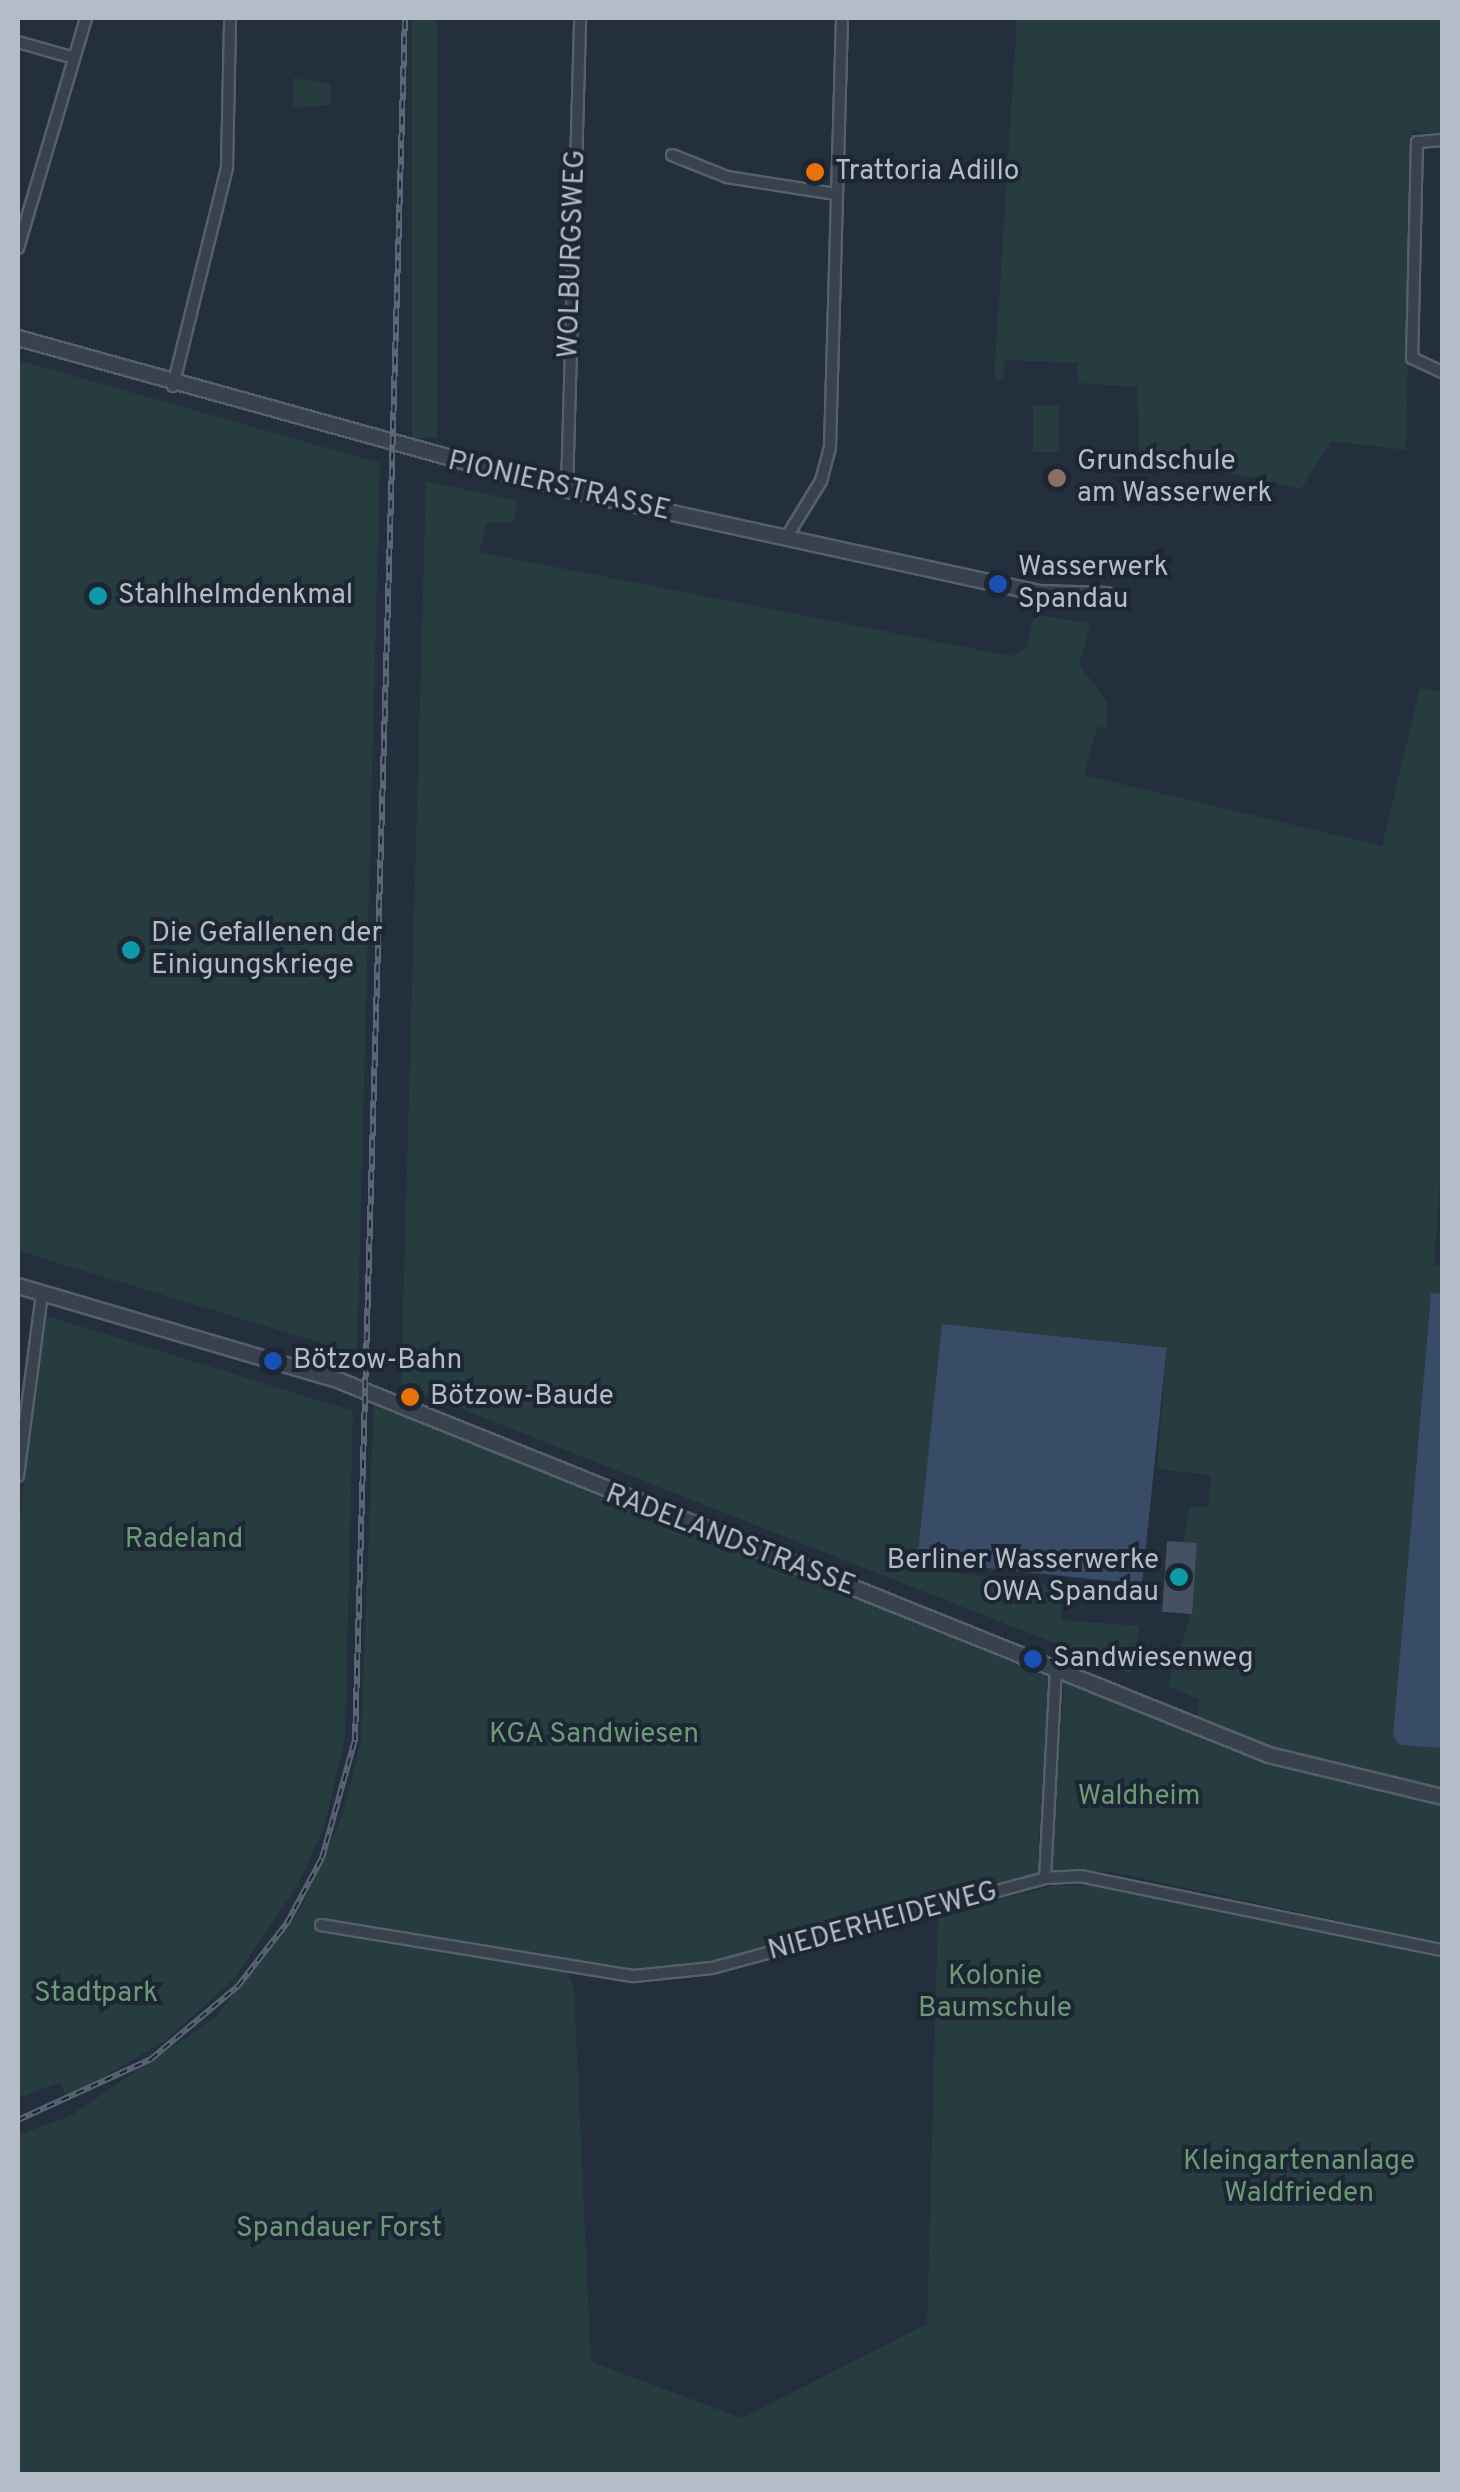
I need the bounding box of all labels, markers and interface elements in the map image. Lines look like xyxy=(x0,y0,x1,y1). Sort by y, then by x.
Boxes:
street label: WOLBURGSWEG xyxy=(553,149,593,359)
place label: Trattoria Adillo xyxy=(835,155,1021,189)
marker: Trattoria Adillo xyxy=(804,161,826,183)
street label: PIONIERSTRASSE xyxy=(445,445,673,529)
place label: Grundschule am Wasserwerk xyxy=(1077,445,1273,511)
marker: Grundschule am Wasserwerk xyxy=(1046,467,1068,489)
place label: Wasserwerk Spandau xyxy=(1018,551,1169,617)
marker: Wasserwerk Spandau xyxy=(987,573,1009,595)
place label: Stahlhelmdenkmal xyxy=(118,579,353,613)
marker: Stahlhelmdenkmal xyxy=(87,585,109,607)
place label: Die Gefallenen der Einigungskriege xyxy=(151,917,382,983)
marker: Die Gefallenen der Einigungskriege xyxy=(120,939,142,961)
place label: Bötzow-Bahn xyxy=(293,1344,462,1378)
marker: Bötzow-Bahn xyxy=(262,1350,284,1372)
place label: Bötzow-Baude xyxy=(430,1380,614,1414)
marker: Bötzow-Baude xyxy=(399,1386,421,1408)
street label: RADELANDSTRASSE xyxy=(601,1478,859,1604)
park label: Radeland xyxy=(125,1523,243,1557)
place label: Berliner Wasserwerke OWA Spandau xyxy=(886,1544,1159,1610)
marker: Berliner Wasserwerke OWA Spandau xyxy=(1168,1566,1190,1588)
place label: Sandwiesenweg xyxy=(1053,1642,1253,1676)
marker: Sandwiesenweg xyxy=(1022,1648,1044,1670)
park label: KGA Sandwiesen xyxy=(488,1718,700,1752)
park label: Waldheim xyxy=(1078,1780,1200,1814)
street label: NIEDERHEIDEWEG xyxy=(765,1875,1001,1969)
park label: Kolonie Baumschule xyxy=(918,1960,1072,2026)
park label: Stadtpark xyxy=(34,1977,158,2011)
park label: Kleingartenanlage Waldfrieden xyxy=(1183,2145,1415,2211)
park label: Spandauer Forst xyxy=(236,2212,442,2246)

